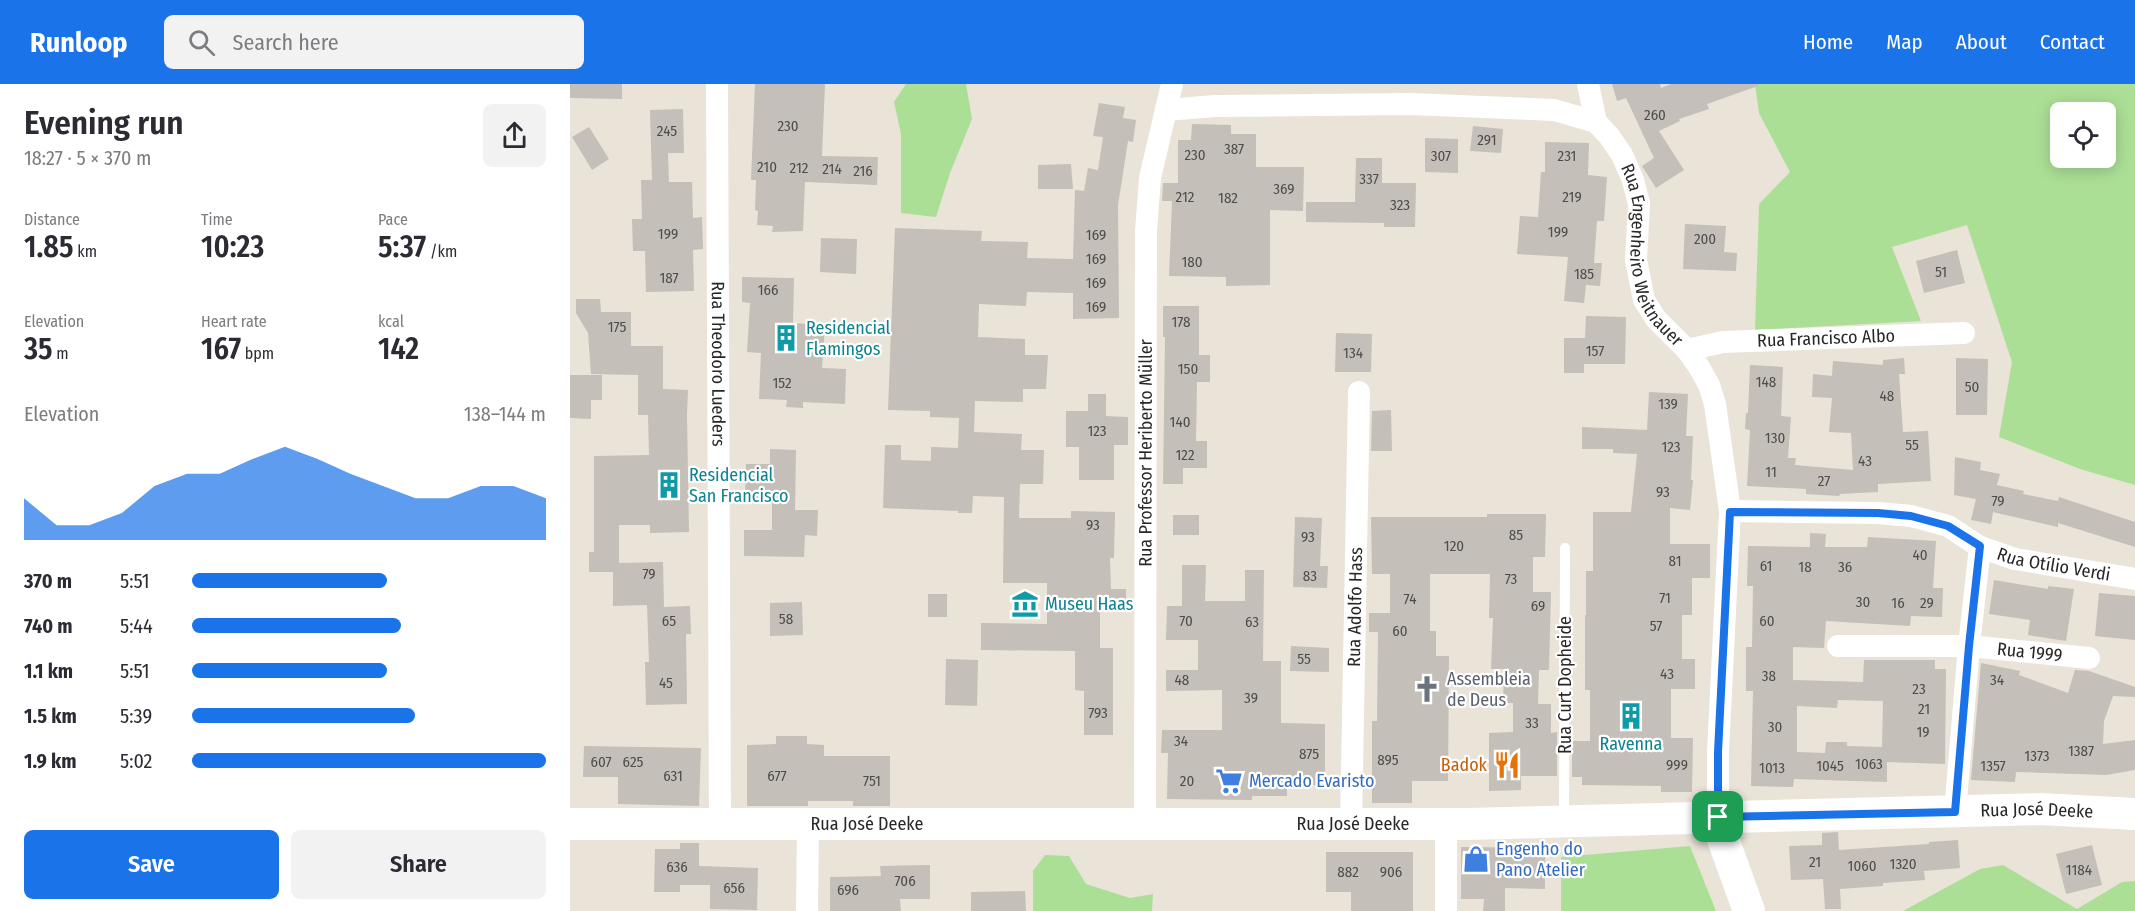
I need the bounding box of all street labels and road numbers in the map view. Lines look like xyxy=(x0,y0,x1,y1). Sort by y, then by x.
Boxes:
street label: Rua Engenheiro Weitnauer xyxy=(1616,160,1688,351)
street label: Rua Theodoro Lueders xyxy=(707,281,729,447)
street label: Rua Francisco Albo xyxy=(1757,325,1895,352)
street label: Rua Professor Heriberto Müller xyxy=(1134,338,1157,567)
street label: Rua Otílio Verdi xyxy=(1994,543,2112,586)
street label: Rua Adolfo Hass xyxy=(1343,547,1367,667)
street label: Rua Curt Dopheide xyxy=(1554,616,1576,754)
street label: Rua 1999 xyxy=(1996,638,2063,666)
street label: Rua José Deeke xyxy=(1980,798,2094,823)
street label: Rua José Deeke xyxy=(811,813,924,835)
street label: Rua José Deeke xyxy=(1297,813,1410,835)

